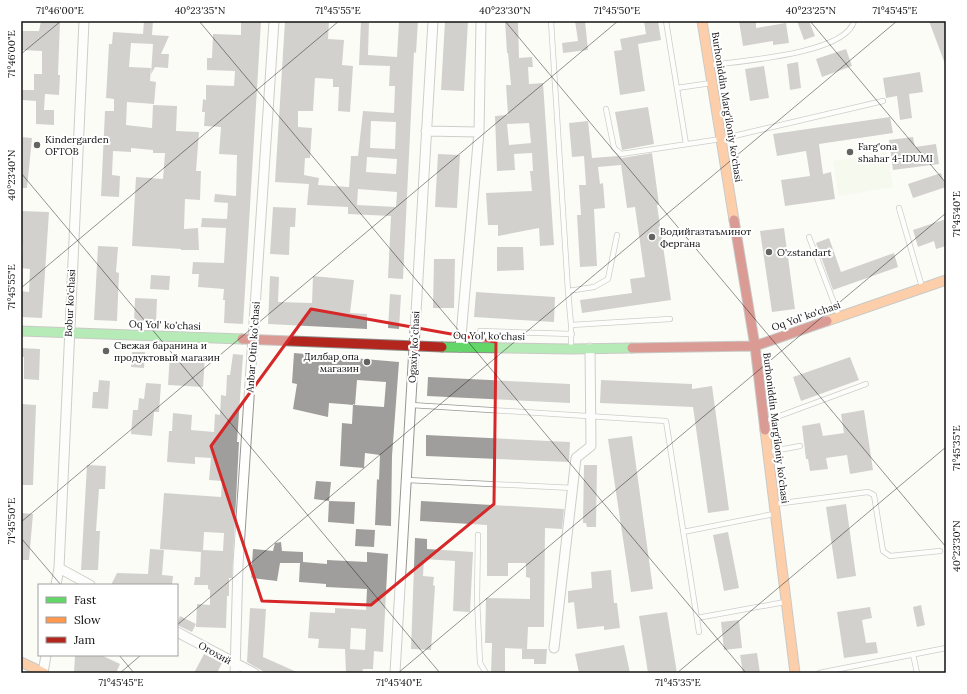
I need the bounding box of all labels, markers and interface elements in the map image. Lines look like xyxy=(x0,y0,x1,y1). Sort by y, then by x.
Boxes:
text: 71°46'00"E xyxy=(36,4,84,17)
text: 40°23'35"N xyxy=(175,4,226,17)
text: 71°45'55"E xyxy=(315,4,361,17)
text: 40°23'30"N xyxy=(479,4,531,17)
text: 71°45'50"E xyxy=(594,4,640,17)
text: 40°23'25"N xyxy=(786,4,837,17)
text: 71°45'45"E xyxy=(872,4,918,17)
text: 71°46'00"E xyxy=(5,30,18,78)
street label: Burhoniddin Marg'iloniy ko'chasi xyxy=(709,31,745,183)
place label: Kindergarden OFTOB xyxy=(45,133,109,158)
marker: Kindergarden OFTOB xyxy=(32,140,42,150)
place label: Farg'ona shahar 4-IDUMI xyxy=(858,140,933,165)
marker: Farg'ona shahar 4-IDUMI xyxy=(845,147,855,157)
text: 40°23'40"N xyxy=(5,149,18,200)
text: 71°45'40"E xyxy=(950,191,963,237)
place label: Водийгазтаъминот Фергана xyxy=(660,225,751,250)
marker: Водийгазтаъминот Фергана xyxy=(647,232,657,242)
place label: O'zstandart xyxy=(777,246,831,259)
marker: O'zstandart xyxy=(764,247,774,257)
text: 71°45'55"E xyxy=(5,264,18,310)
street label: Bobur ko'chasi xyxy=(62,269,78,337)
street label: Oq Yol' ko'chasi xyxy=(770,298,842,334)
street label: Anbar Otin koʻchasi xyxy=(243,301,263,394)
street label: Ogaxiy koʻchasi xyxy=(406,310,422,383)
street label: Oq Yol' ko'chasi xyxy=(129,317,201,333)
street label: Oq Yol' ko'chasi xyxy=(453,329,525,343)
place label: Свежая баранина и продуктовый магазин xyxy=(114,339,220,364)
marker: Свежая баранина и продуктовый магазин xyxy=(101,346,111,356)
place label: Дилбар опа магазин xyxy=(304,350,359,375)
street label: Burhoniddin Marg'iloniy ko'chasi xyxy=(760,352,792,504)
marker: Дилбар опа магазин xyxy=(362,357,372,367)
text: 71°45'35"E xyxy=(950,425,963,471)
text: 71°45'50"E xyxy=(5,498,18,544)
text: 40°23'30"N xyxy=(950,520,963,572)
legend xyxy=(38,584,178,656)
text: Fast xyxy=(74,592,97,607)
text: Slow xyxy=(74,612,101,627)
text: Jam xyxy=(73,632,95,647)
street label: Огохий xyxy=(196,639,234,667)
text: 71°45'45"E xyxy=(98,676,144,689)
text: 71°45'40"E xyxy=(376,676,422,689)
text: 71°45'35"E xyxy=(655,676,701,689)

